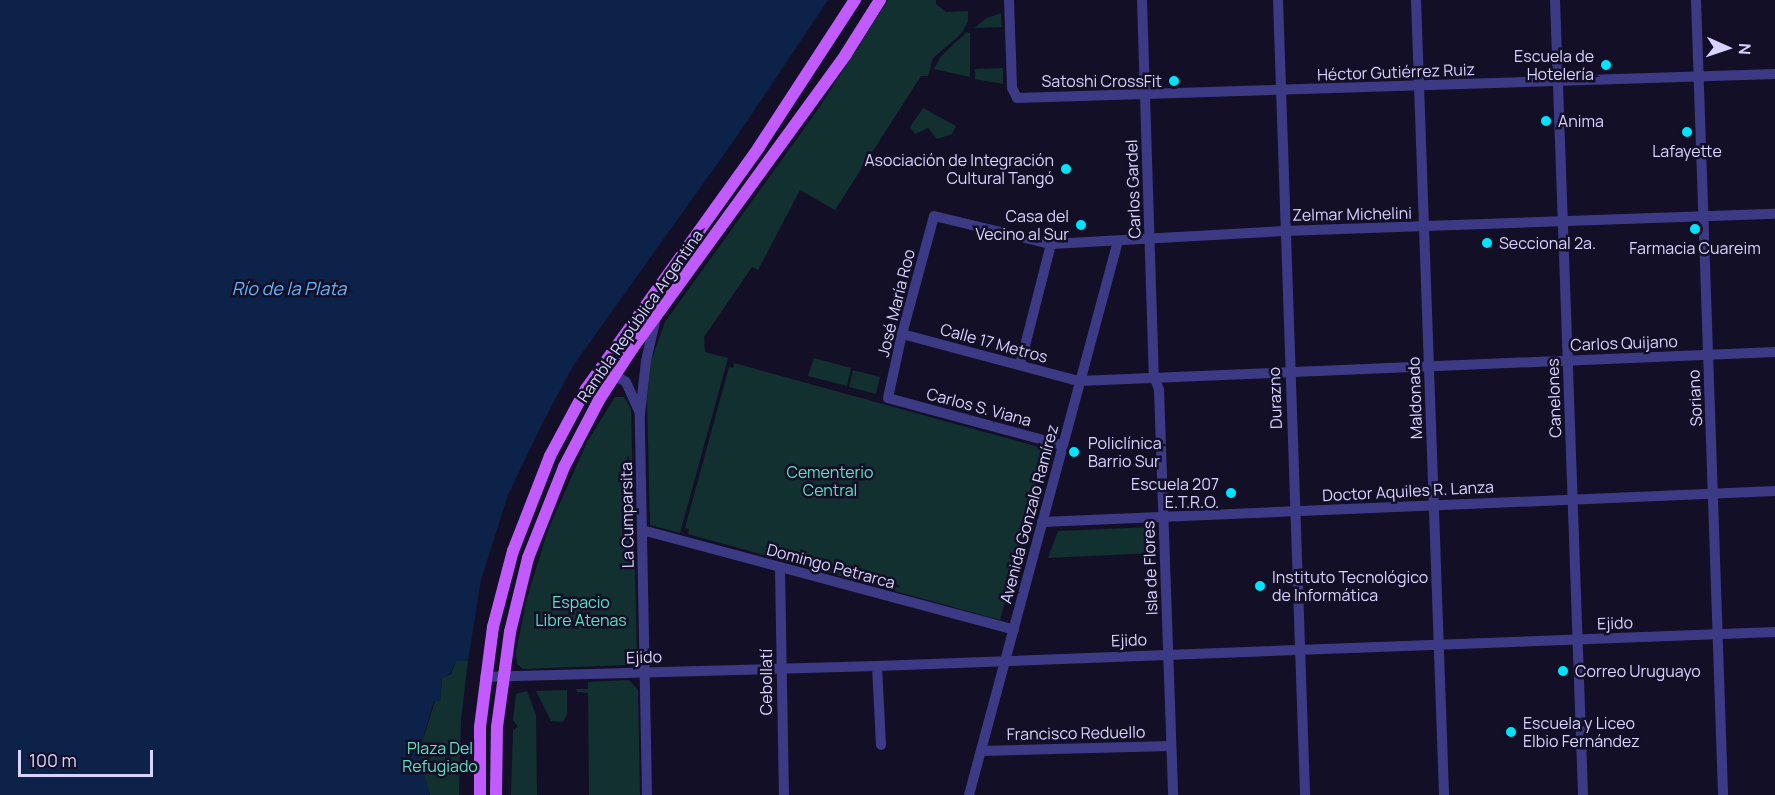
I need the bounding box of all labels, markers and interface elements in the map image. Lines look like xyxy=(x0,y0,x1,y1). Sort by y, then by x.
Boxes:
north arrow xyxy=(1697,18,1757,78)
text: N xyxy=(1734,43,1756,55)
place label: Escuela de Hotelería xyxy=(1514,46,1594,84)
marker: Escuela de Hotelería xyxy=(1599,58,1613,72)
street label: Héctor Gutiérrez Ruiz xyxy=(1317,60,1475,84)
place label: Satoshi CrossFit xyxy=(1041,71,1162,91)
marker: Satoshi CrossFit xyxy=(1167,74,1181,88)
place label: Anima xyxy=(1558,111,1604,131)
marker: Anima xyxy=(1539,114,1553,128)
marker: Lafayette xyxy=(1680,125,1694,139)
street label: Carlos Gardel xyxy=(1122,139,1144,239)
place label: Lafayette xyxy=(1652,141,1722,161)
place label: Asociación de Integración Cultural Tangó xyxy=(864,150,1054,188)
marker: Asociación de Integración Cultural Tangó xyxy=(1059,162,1073,176)
street label: Zelmar Michelini xyxy=(1292,203,1412,225)
place label: Casa del Vecino al Sur xyxy=(976,206,1069,244)
marker: Casa del Vecino al Sur xyxy=(1074,218,1088,232)
marker: Farmacia Cuareim xyxy=(1688,222,1702,236)
street label: Rambla República Argentina xyxy=(573,226,707,406)
place label: Seccional 2a. xyxy=(1499,233,1596,253)
marker: Seccional 2a. xyxy=(1480,236,1494,250)
place label: Farmacia Cuareim xyxy=(1629,238,1761,258)
street label: José María Roo xyxy=(873,247,919,359)
water label: Río de la Plata xyxy=(232,277,346,299)
street label: Calle 17 Metros xyxy=(938,319,1050,367)
street label: Carlos Quijano xyxy=(1570,332,1678,354)
street label: Maldonado xyxy=(1404,357,1426,439)
street label: Canelones xyxy=(1543,358,1565,438)
street label: Durazno xyxy=(1264,367,1286,429)
street label: Soriano xyxy=(1684,369,1706,427)
street label: Carlos S. Viana xyxy=(924,384,1034,430)
street label: Avenida Gonzalo Ramírez xyxy=(996,422,1062,606)
place label: Policlínica Barrio Sur xyxy=(1088,433,1162,471)
marker: Policlínica Barrio Sur xyxy=(1065,443,1083,461)
street label: La Cumparsita xyxy=(616,462,638,568)
park label: Cementerio Central xyxy=(786,462,874,500)
place label: Escuela 207 E.T.R.O. xyxy=(1131,474,1219,512)
street label: Doctor Aquiles R. Lanza xyxy=(1322,477,1494,505)
marker: Escuela 207 E.T.R.O. xyxy=(1224,486,1238,500)
street label: Isla de Flores xyxy=(1139,520,1161,616)
street label: Domingo Petrarca xyxy=(765,540,897,592)
place label: Instituto Tecnológico de Informática xyxy=(1272,567,1428,605)
marker: Instituto Tecnológico de Informática xyxy=(1253,579,1267,593)
park label: Espacio Libre Atenas xyxy=(535,592,627,630)
street label: Ejido xyxy=(1597,613,1633,633)
street label: Ejido xyxy=(1111,630,1147,650)
street label: Ejido xyxy=(626,647,662,667)
street label: Cebollatí xyxy=(756,649,776,715)
place label: Correo Uruguayo xyxy=(1575,661,1701,681)
marker: Correo Uruguayo xyxy=(1556,664,1570,678)
place label: Escuela y Liceo Elbio Fernández xyxy=(1523,713,1640,751)
street label: Francisco Reduello xyxy=(1007,722,1145,744)
marker: Escuela y Liceo Elbio Fernández xyxy=(1504,725,1518,739)
scale bar xyxy=(21,738,156,776)
park label: Plaza Del Refugiado xyxy=(402,738,478,776)
text: 100 m xyxy=(29,748,77,772)

